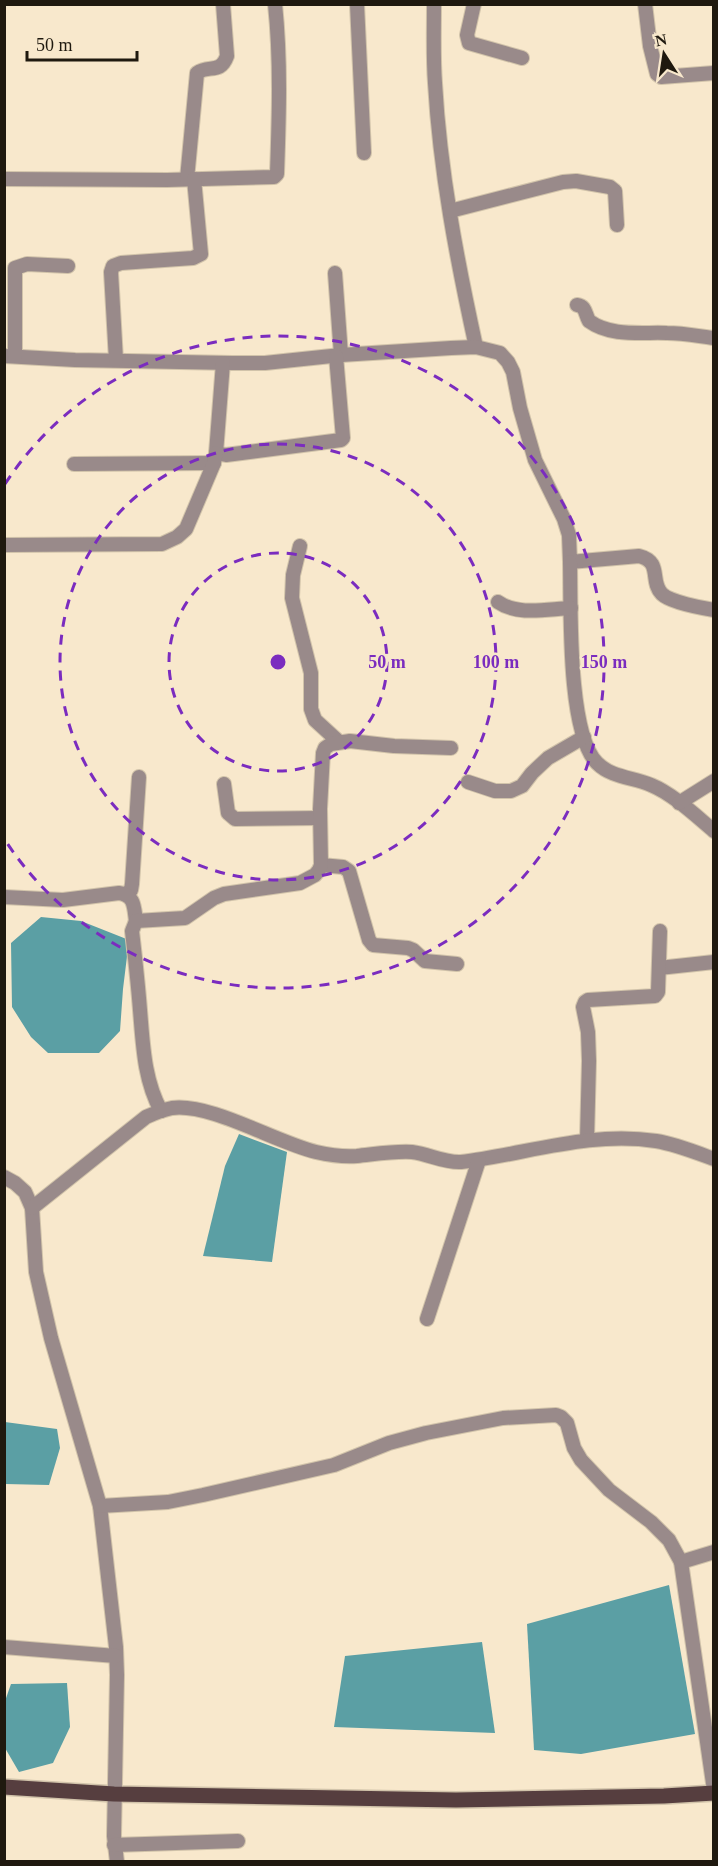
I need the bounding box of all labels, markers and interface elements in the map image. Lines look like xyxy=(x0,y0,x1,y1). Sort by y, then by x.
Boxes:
scale bar xyxy=(27,24,136,62)
north arrow xyxy=(634,24,694,84)
text: N xyxy=(654,30,669,49)
text: 50 m xyxy=(36,35,73,55)
centre of rings xyxy=(268,652,288,672)
text: 50 m xyxy=(368,652,406,672)
text: 100 m xyxy=(473,652,519,672)
text: 150 m xyxy=(581,652,627,672)

